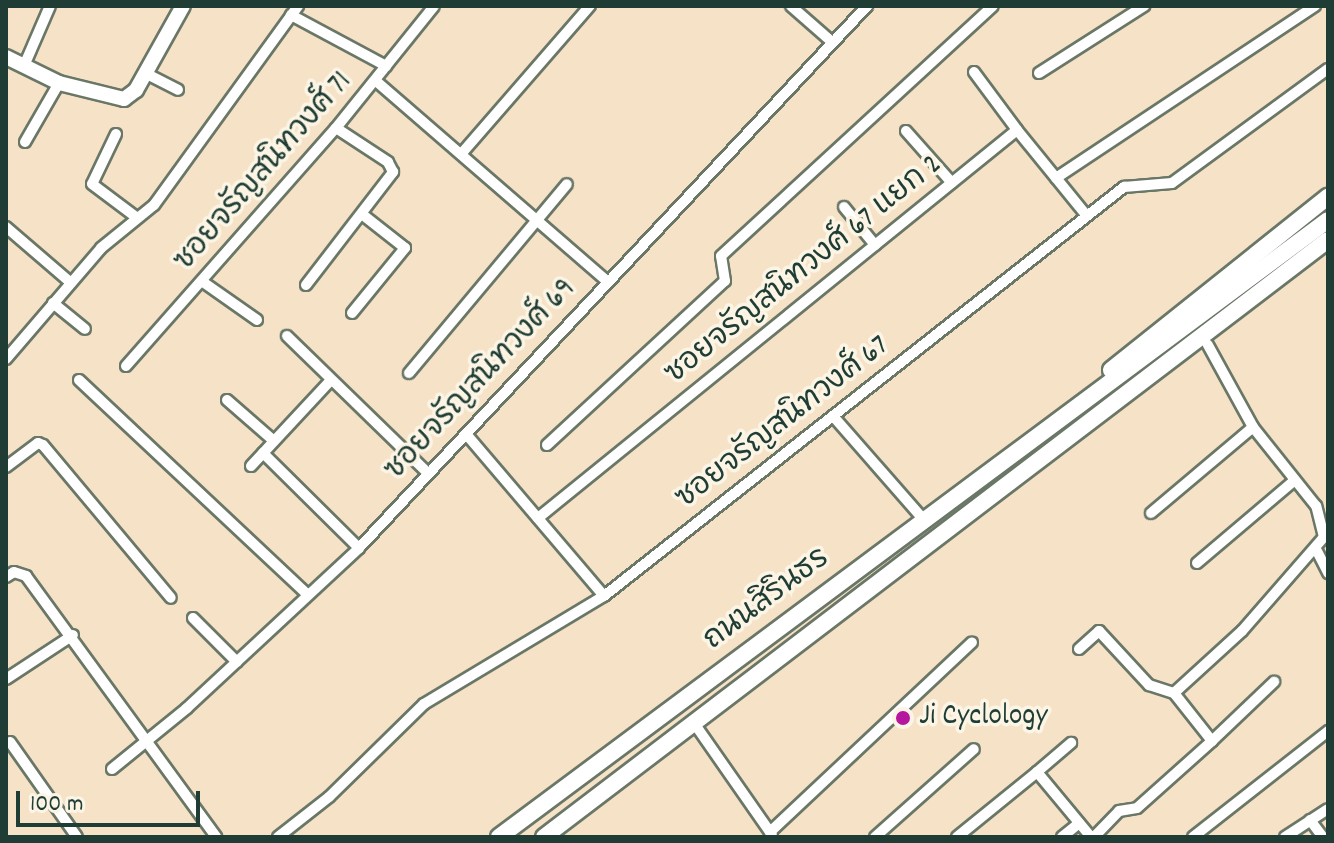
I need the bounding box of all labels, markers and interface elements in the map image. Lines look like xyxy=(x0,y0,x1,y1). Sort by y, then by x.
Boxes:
street label: ซอยจรัญสนิทวงศ์ 71 xyxy=(169,66,361,280)
street label: ซอยจรัญสนิทวงศ์ 67 แยก 2 xyxy=(659,148,951,394)
street label: ซอยจรัญสนิทวงศ์ 69 xyxy=(379,273,585,489)
street label: ซอยจรัญสนิทวงศ์ 67 xyxy=(670,330,898,518)
street label: ถนนสิรินธร xyxy=(698,542,838,660)
place label: Ji Cyclology xyxy=(919,700,1048,736)
marker: Ji Cyclology xyxy=(894,709,912,727)
scale bar xyxy=(20,775,204,825)
text: 100 m xyxy=(30,788,83,822)

